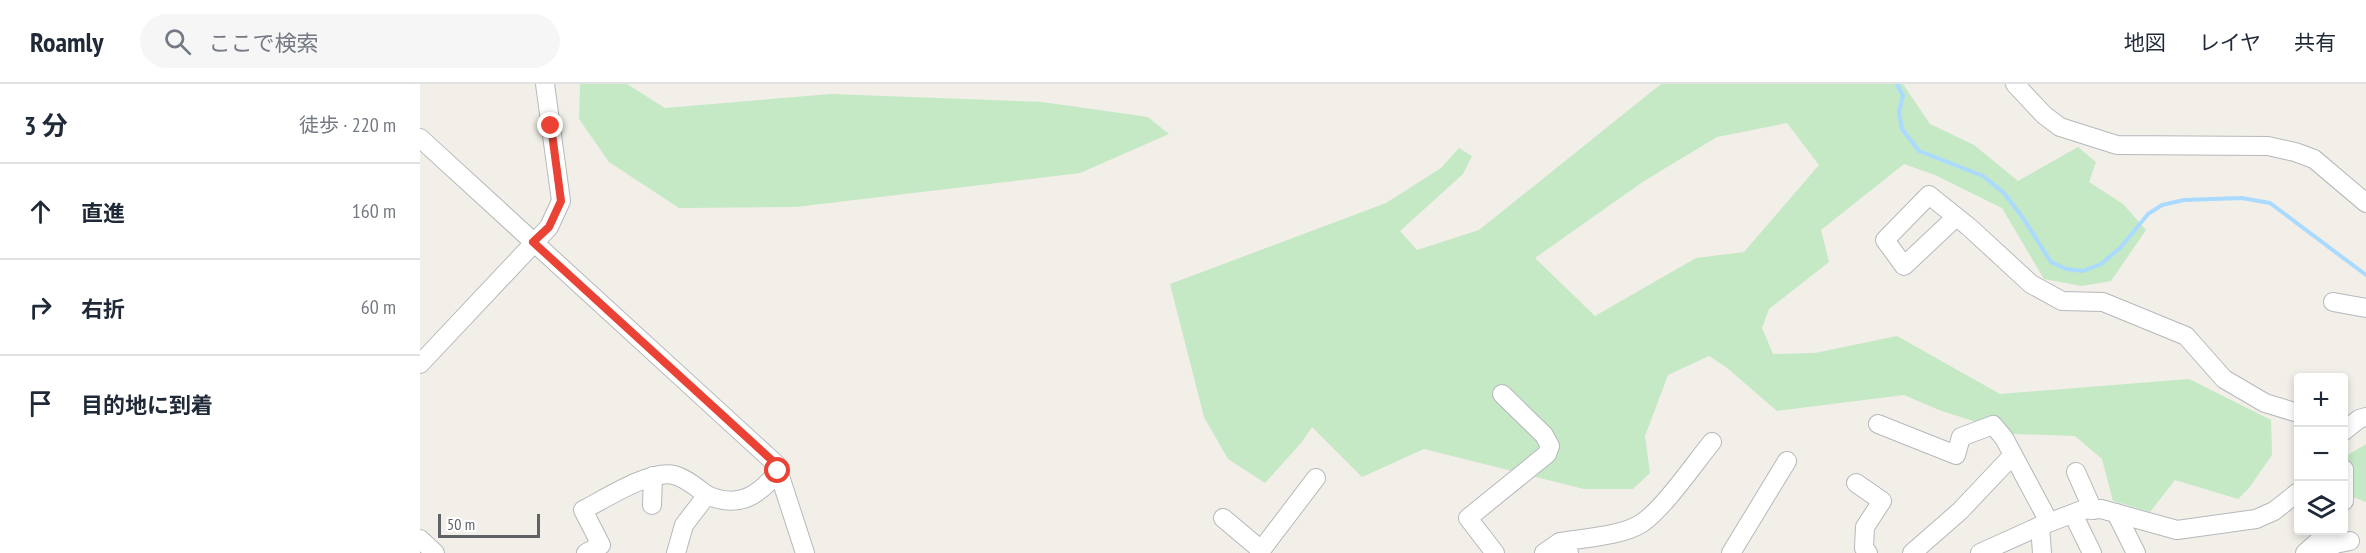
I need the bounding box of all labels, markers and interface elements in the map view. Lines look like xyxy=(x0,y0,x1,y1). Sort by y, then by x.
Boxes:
search box xyxy=(140,14,560,68)
text: Roamly xyxy=(30,23,104,60)
icon: search xyxy=(161,25,194,58)
text: ここで検索 xyxy=(209,29,319,57)
text: 地図 xyxy=(2124,29,2166,56)
text: レイヤ xyxy=(2199,29,2261,56)
text: 共有 xyxy=(2294,29,2336,56)
text: 3 分 xyxy=(24,109,68,142)
text: 徒歩 · 220 m xyxy=(299,112,396,138)
route end xyxy=(537,112,563,138)
icon: ahead xyxy=(24,195,57,228)
text: 160 m xyxy=(352,198,396,224)
text: 直進 xyxy=(81,199,125,227)
icon: right xyxy=(24,291,57,324)
text: 60 m xyxy=(361,294,396,320)
text: 右折 xyxy=(81,295,125,323)
map controls xyxy=(2294,373,2348,535)
button: + xyxy=(2294,373,2348,427)
icon: arrive xyxy=(24,387,57,420)
text: 目的地に到着 xyxy=(81,391,213,419)
button: − xyxy=(2294,427,2348,481)
route start xyxy=(764,457,790,483)
button: layers xyxy=(2294,481,2348,535)
scale bar xyxy=(438,511,540,538)
text: 50 m xyxy=(447,514,475,534)

